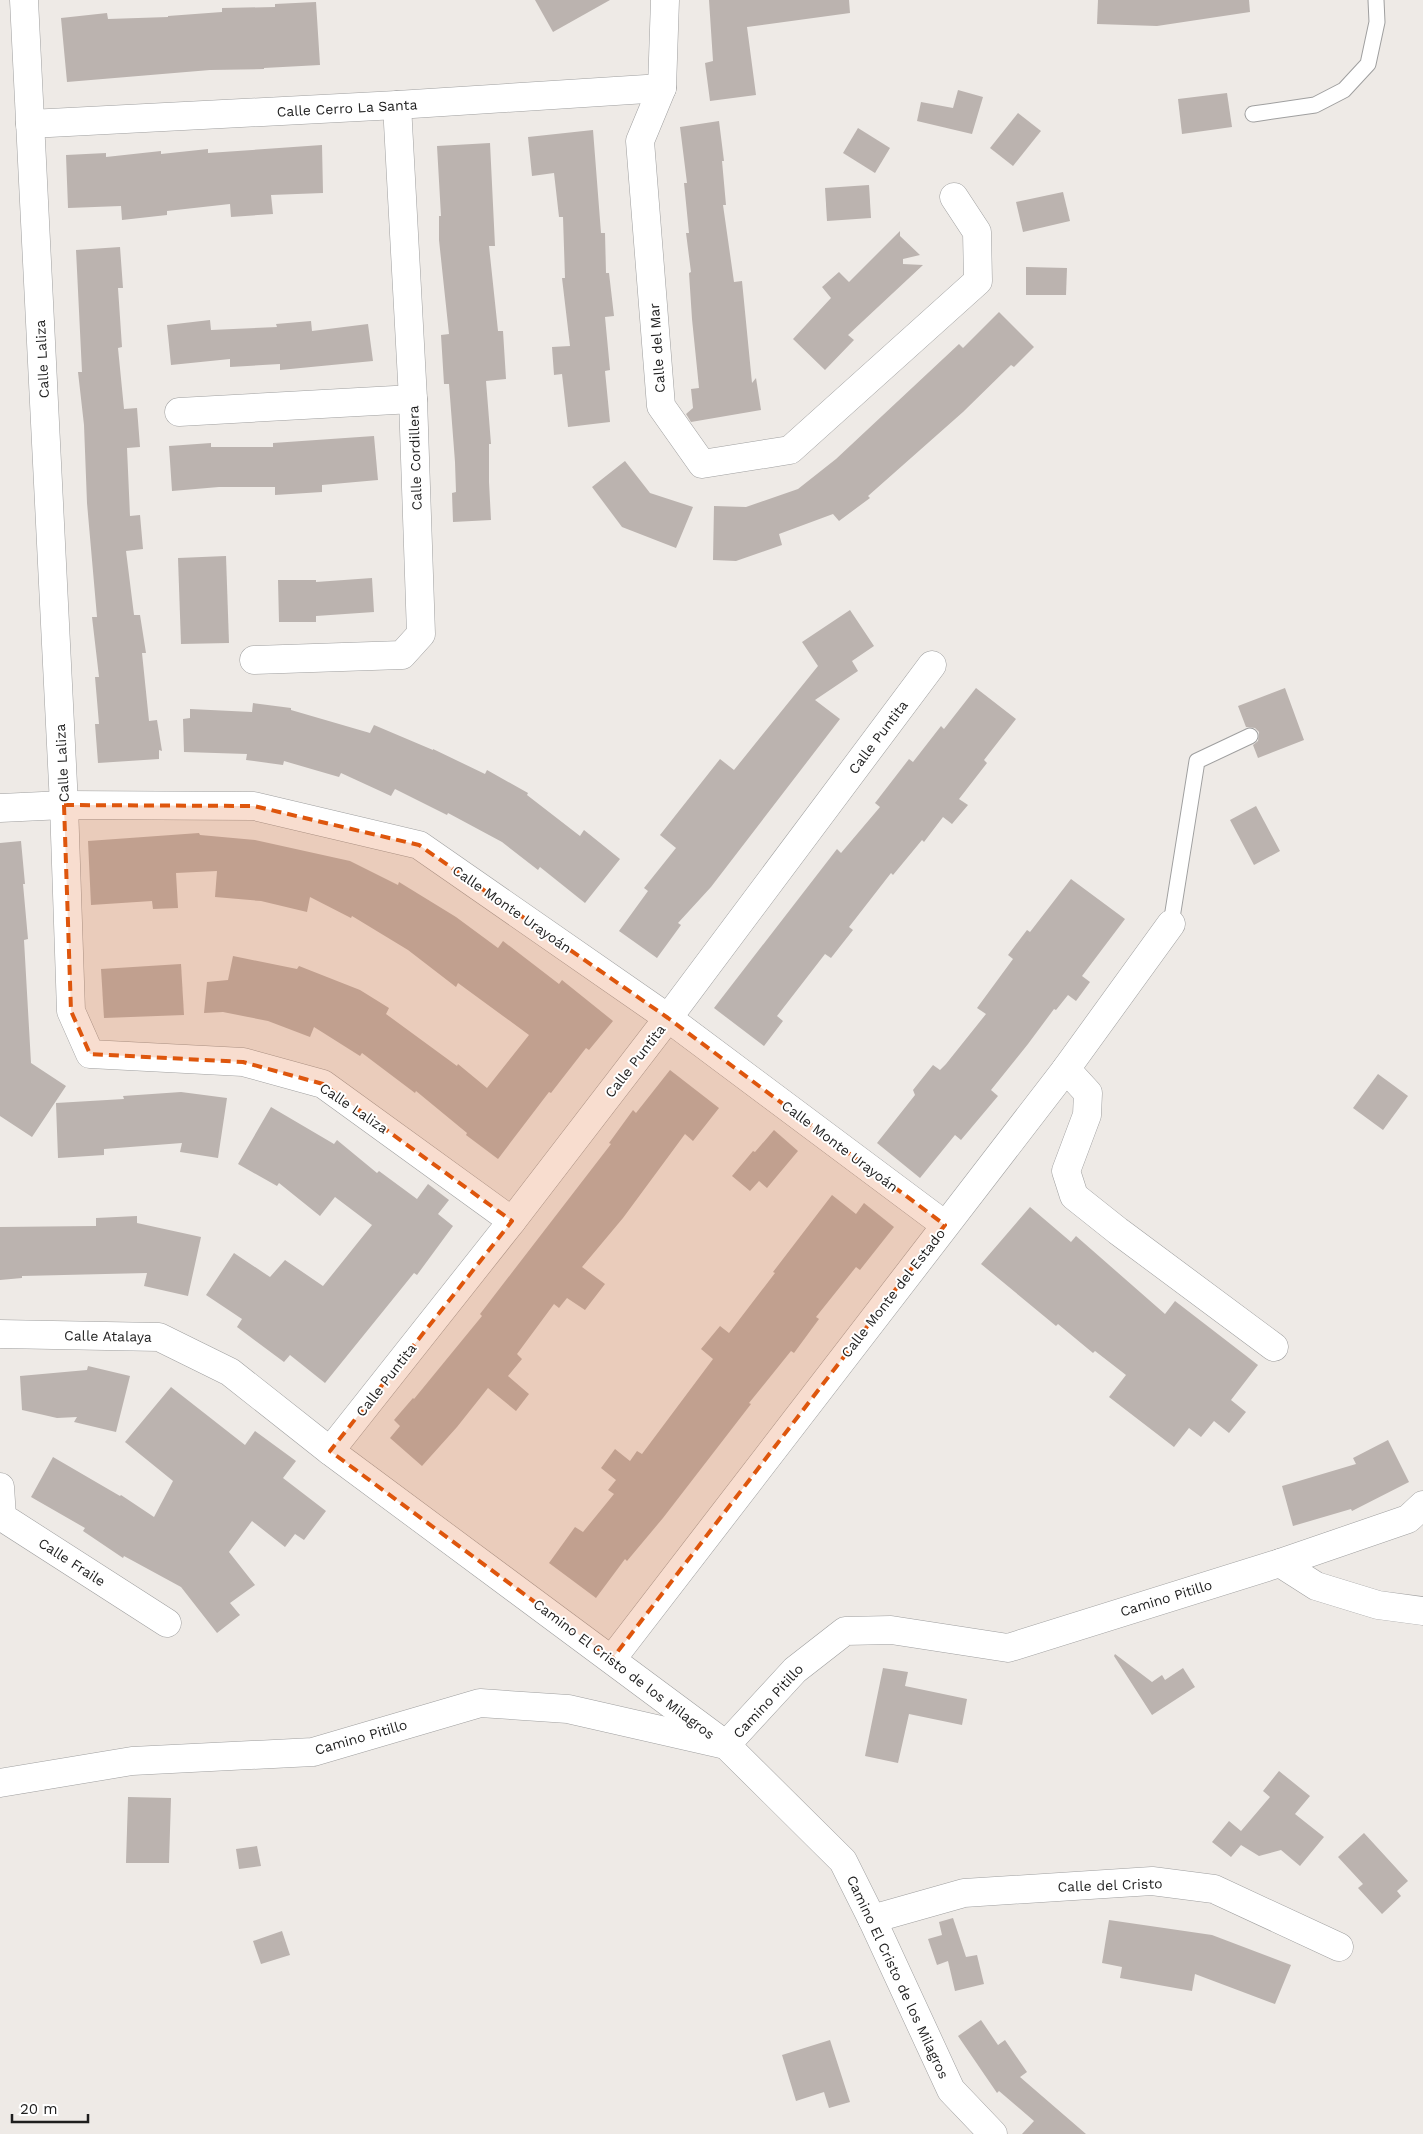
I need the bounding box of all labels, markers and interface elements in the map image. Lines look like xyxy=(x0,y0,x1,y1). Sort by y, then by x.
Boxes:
street label: Calle Cerro La Santa xyxy=(276,96,418,120)
street label: Calle del Mar xyxy=(646,302,668,393)
street label: Calle Laliza xyxy=(32,319,52,399)
street label: Calle Cordillera xyxy=(405,405,425,511)
street label: Calle Puntita xyxy=(845,697,911,777)
street label: Calle Laliza xyxy=(52,723,72,803)
street label: Calle Monte Urayoán xyxy=(449,862,575,956)
street label: Calle Puntita xyxy=(602,1021,668,1101)
street label: Calle Laliza xyxy=(317,1079,391,1137)
street label: Calle Monte Urayoán xyxy=(779,1097,901,1195)
street label: Calle Monte del Estado xyxy=(838,1225,948,1361)
street label: Calle Atalaya xyxy=(64,1327,152,1345)
street label: Calle Puntita xyxy=(353,1340,419,1420)
street label: Calle Fraile xyxy=(36,1534,108,1590)
street label: Camino Pitillo xyxy=(1118,1576,1214,1620)
street label: Camino El Cristo de los Milagros xyxy=(530,1596,718,1742)
street label: Camino Pitillo xyxy=(730,1661,806,1741)
street label: Camino Pitillo xyxy=(313,1716,409,1758)
street label: Camino El Cristo de los Milagros xyxy=(844,1873,952,2081)
street label: Calle del Cristo xyxy=(1057,1875,1163,1895)
scale bar xyxy=(12,2092,89,2124)
text: 20 m xyxy=(20,2100,58,2118)

